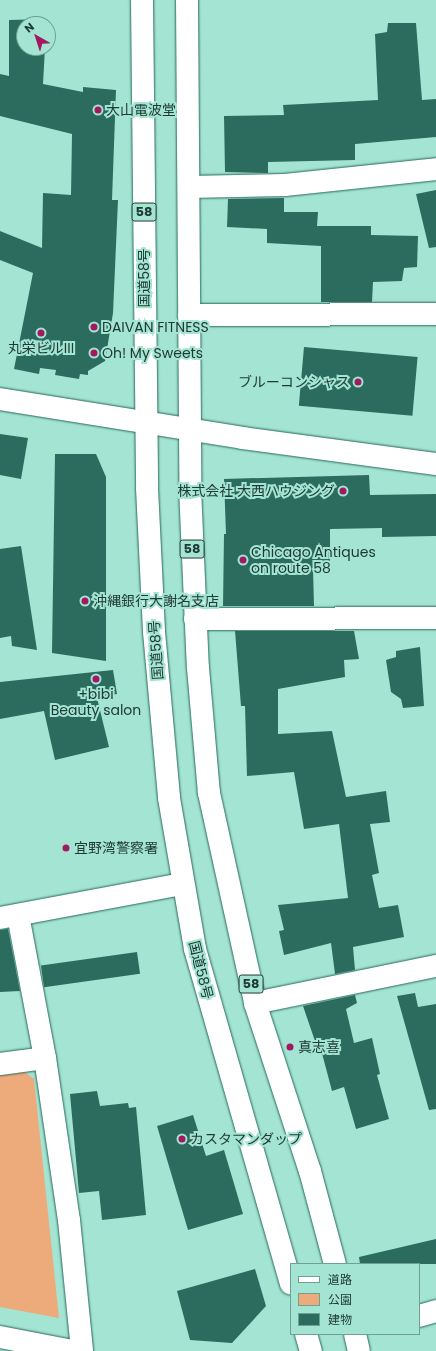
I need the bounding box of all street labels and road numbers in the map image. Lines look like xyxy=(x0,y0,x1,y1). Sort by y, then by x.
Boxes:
road number: 58 xyxy=(131,201,157,223)
street label: 国道58号 xyxy=(136,248,152,308)
road number: 58 xyxy=(179,538,205,560)
street label: 国道58号 xyxy=(146,620,166,680)
street label: 国道58号 xyxy=(186,939,216,1001)
road number: 58 xyxy=(238,973,264,995)

